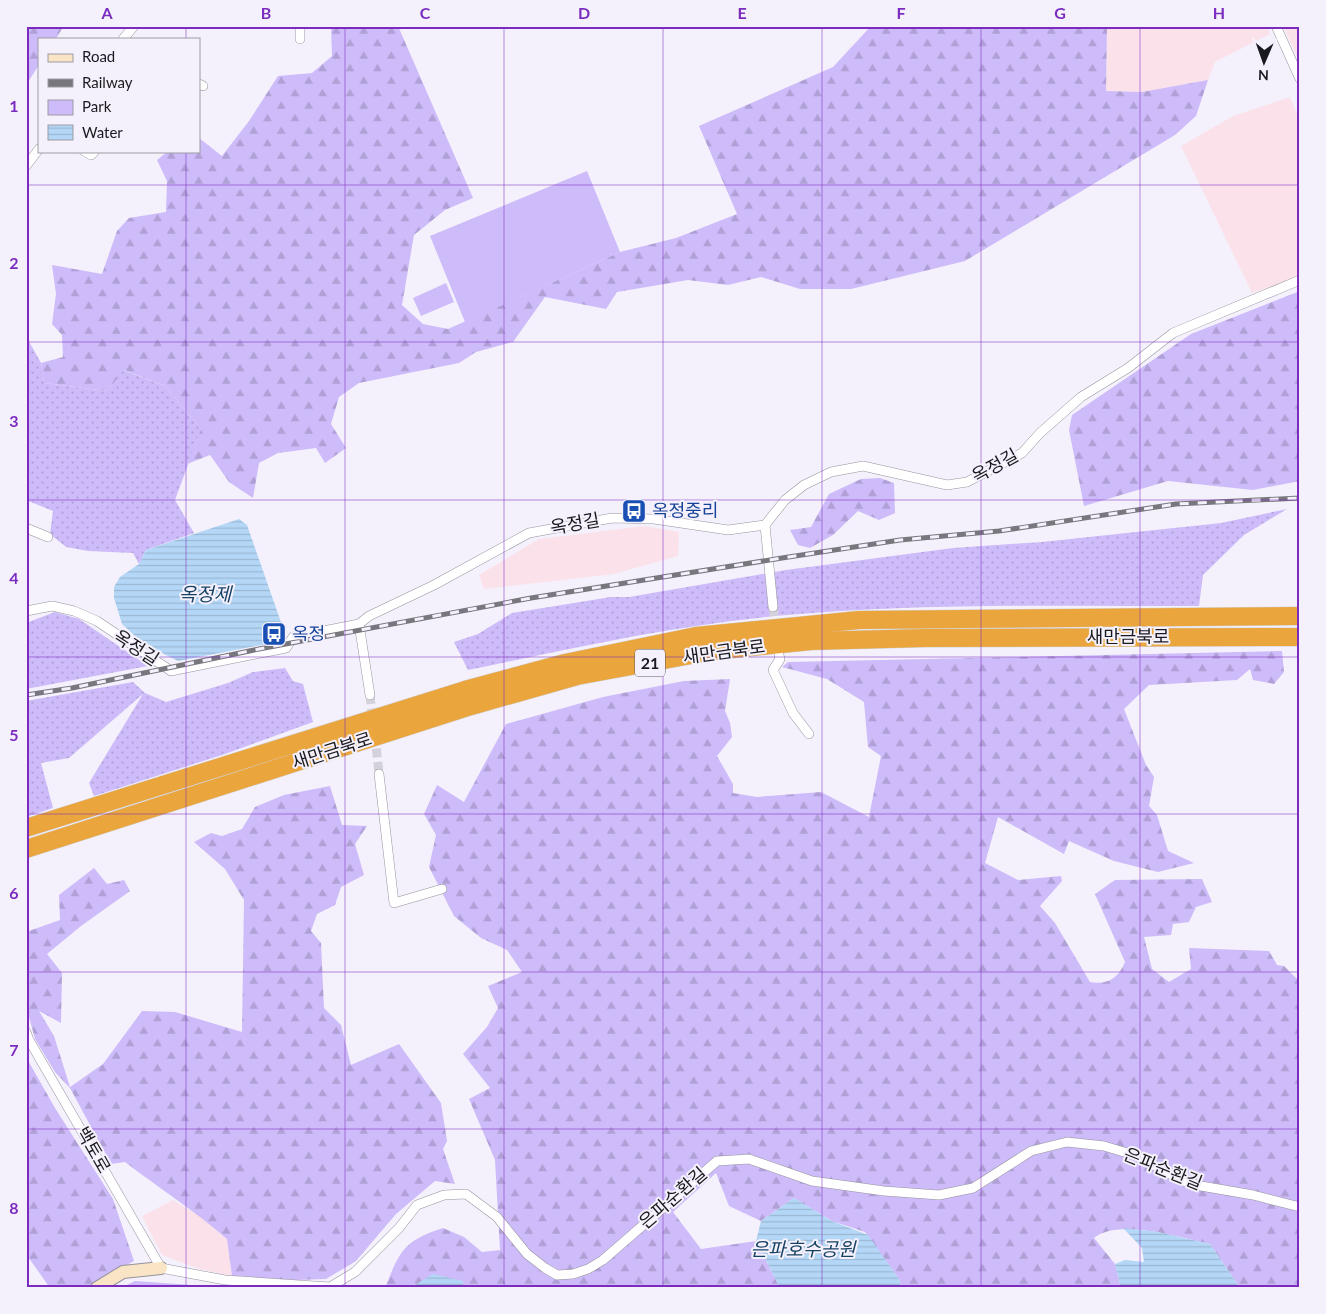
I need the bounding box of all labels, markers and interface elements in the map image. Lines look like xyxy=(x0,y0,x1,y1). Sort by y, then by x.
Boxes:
text: A xyxy=(100,3,113,22)
text: B xyxy=(261,3,271,22)
text: C xyxy=(420,3,431,22)
text: D xyxy=(578,3,590,22)
text: E xyxy=(737,3,747,22)
text: F xyxy=(896,3,906,22)
text: G xyxy=(1054,3,1066,22)
text: H xyxy=(1213,3,1225,22)
legend xyxy=(38,38,200,152)
north arrow xyxy=(1238,38,1288,88)
text: Road xyxy=(82,47,115,65)
text: N xyxy=(1258,67,1269,84)
text: Railway xyxy=(82,73,133,91)
text: 1 xyxy=(9,96,19,115)
text: Park xyxy=(82,97,112,115)
text: Water xyxy=(82,123,123,141)
text: 2 xyxy=(9,253,19,272)
text: 3 xyxy=(9,411,19,430)
street label: 옥정길 xyxy=(967,443,1022,487)
bus stop icon: 옥정중리 xyxy=(621,498,647,524)
place label: 옥정중리 xyxy=(652,499,718,521)
street label: 옥정길 xyxy=(548,508,601,538)
text: 4 xyxy=(9,568,19,587)
water label: 옥정제 xyxy=(179,582,234,605)
bus stop icon: 옥정 xyxy=(261,621,287,647)
place label: 옥정 xyxy=(292,622,325,644)
street label: 옥정길 xyxy=(110,624,163,670)
street label: 새만금북로 xyxy=(1087,625,1169,647)
street label: 새만금북로 xyxy=(681,634,766,668)
road number: 21 xyxy=(635,650,665,676)
text: 5 xyxy=(9,725,19,744)
street label: 새만금북로 xyxy=(289,727,374,773)
text: 6 xyxy=(9,883,19,902)
text: 7 xyxy=(9,1040,19,1059)
street label: 백토로 xyxy=(72,1122,116,1177)
street label: 은파순환길 xyxy=(1121,1142,1206,1194)
street label: 은파순환길 xyxy=(634,1162,711,1233)
text: 8 xyxy=(9,1198,19,1217)
water label: 은파호수공원 xyxy=(751,1237,857,1260)

